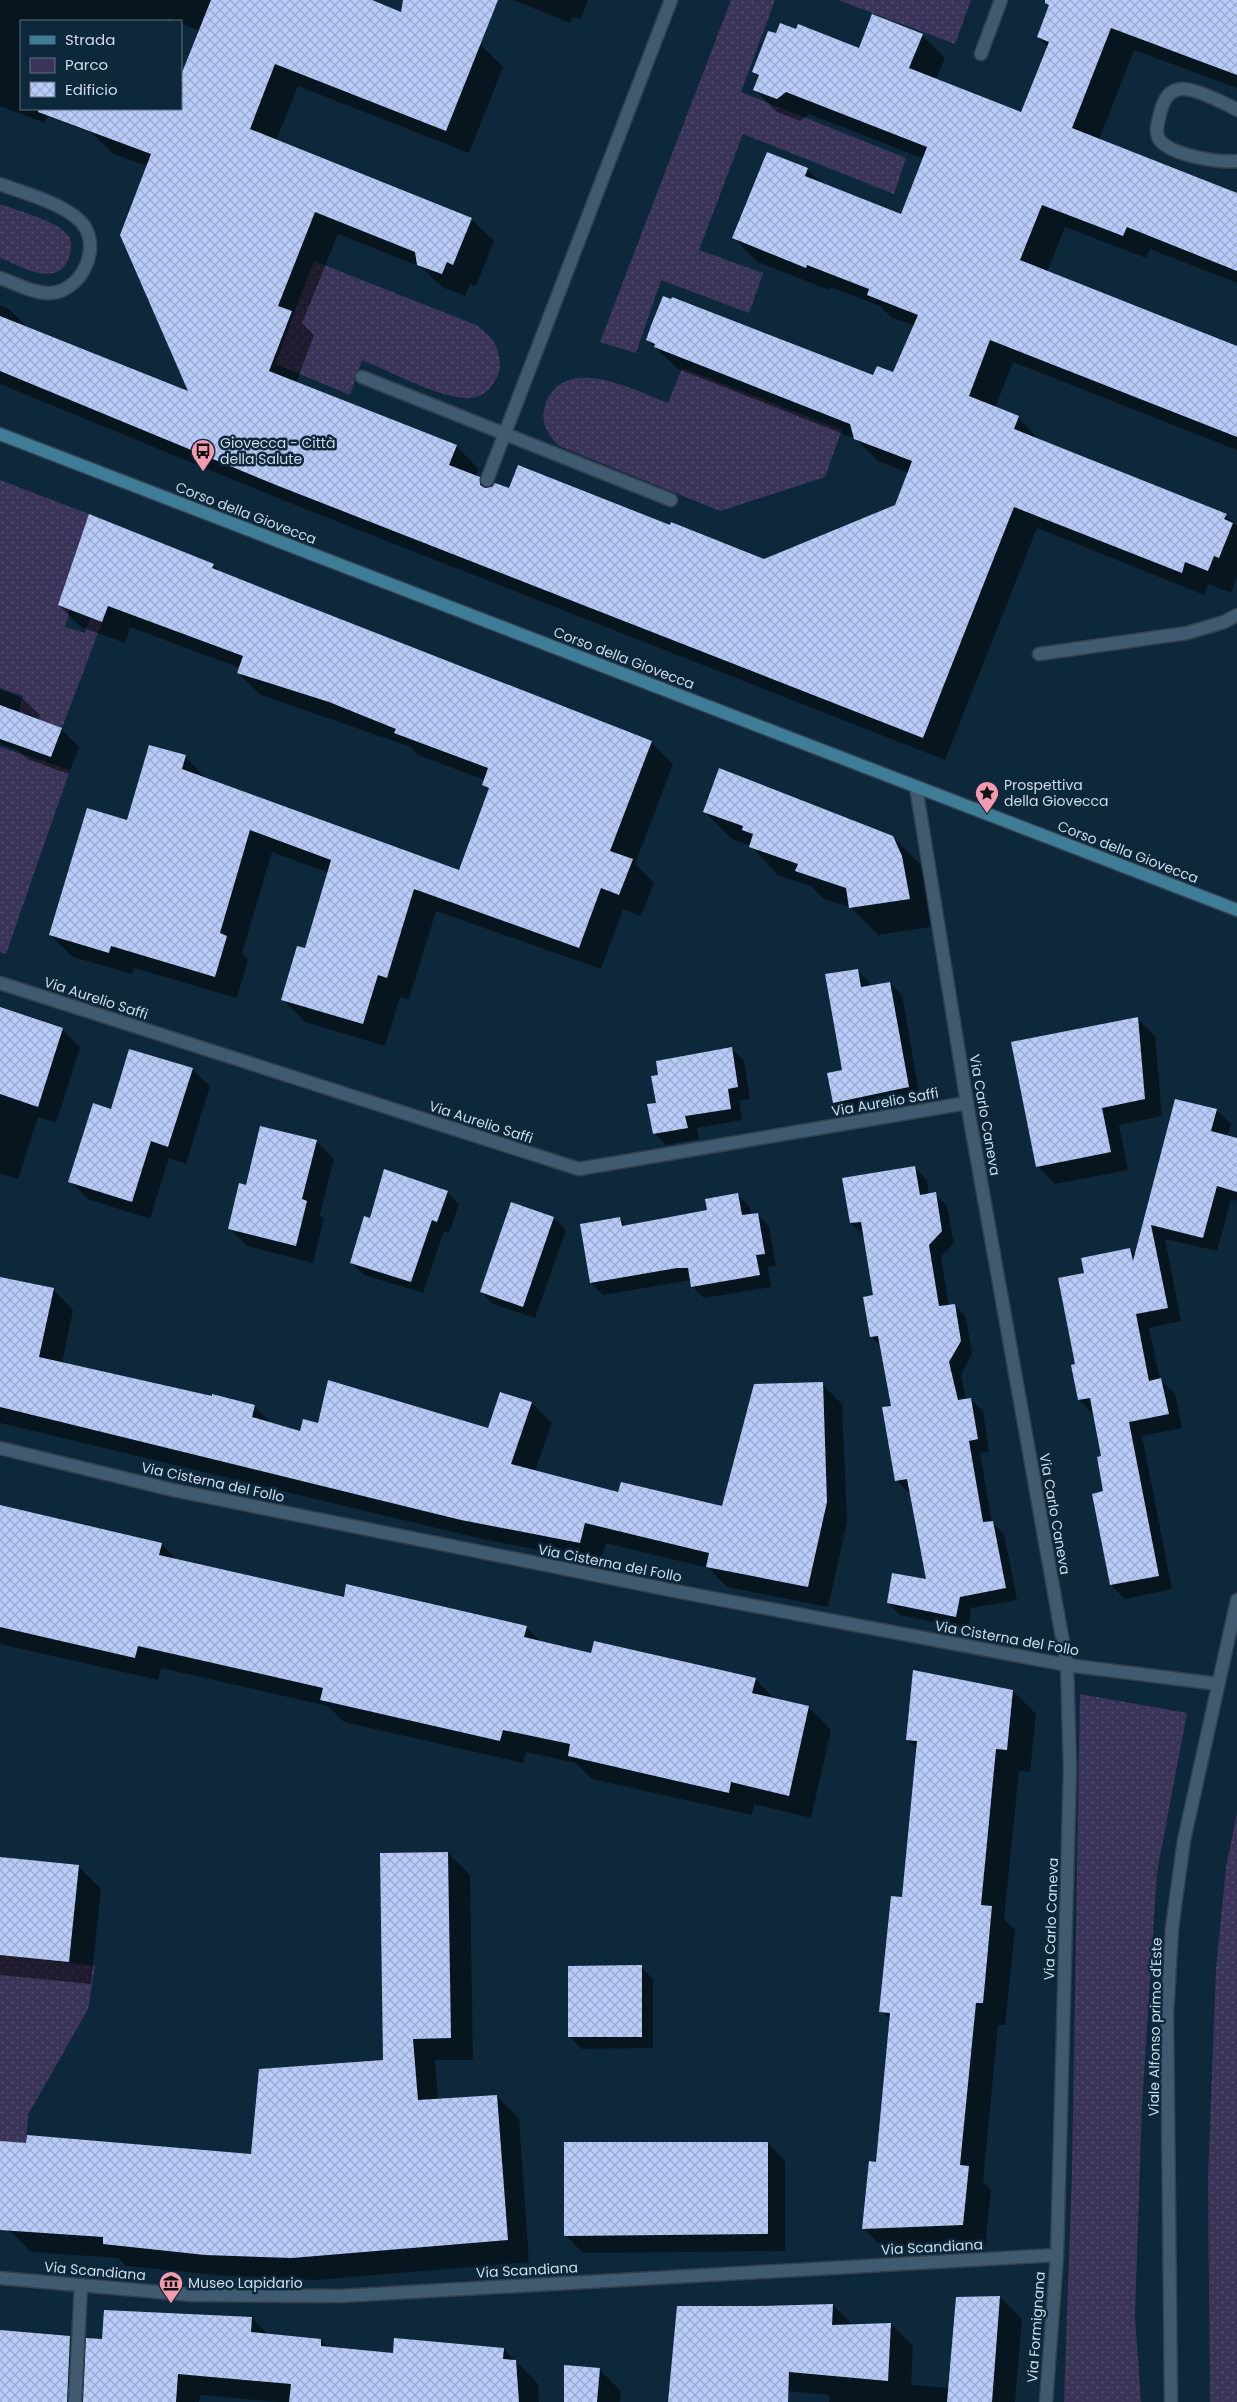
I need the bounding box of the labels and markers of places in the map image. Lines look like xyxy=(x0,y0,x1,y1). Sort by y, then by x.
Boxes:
place label: Giovecca - Città della Salute xyxy=(220,433,335,469)
bus stop icon: Giovecca - Città della Salute xyxy=(190,438,216,472)
place label: Prospettiva della Giovecca xyxy=(1004,775,1109,811)
place icon: Prospettiva della Giovecca xyxy=(974,780,1000,814)
museum icon: Museo Lapidario xyxy=(158,2270,184,2304)
place label: Museo Lapidario xyxy=(188,2273,303,2293)

